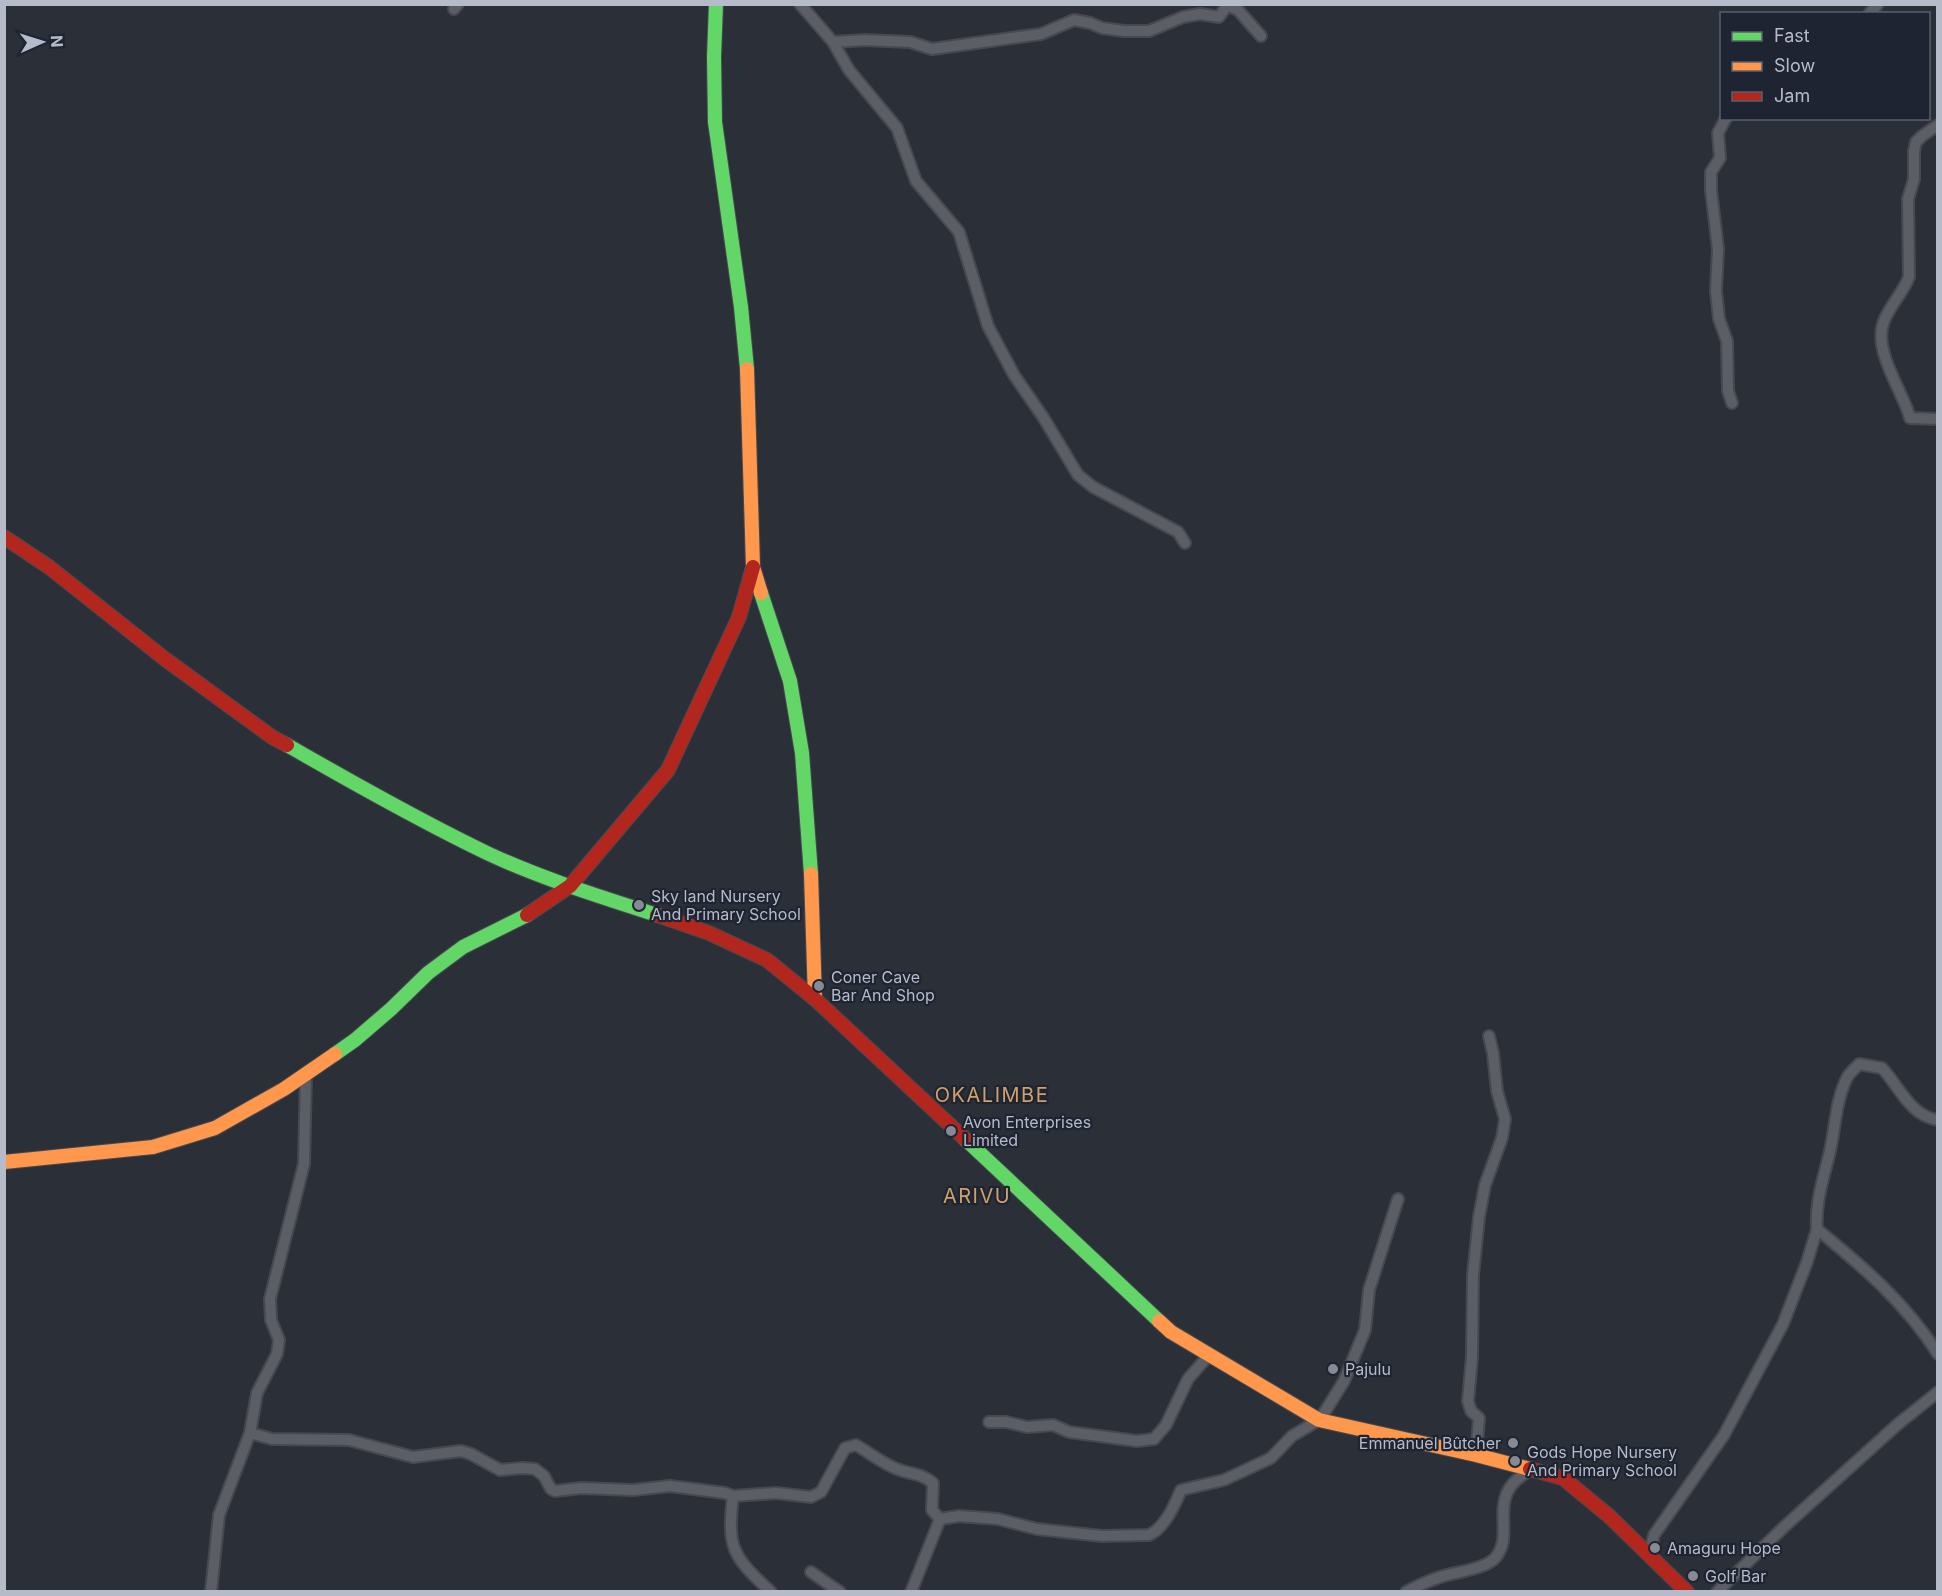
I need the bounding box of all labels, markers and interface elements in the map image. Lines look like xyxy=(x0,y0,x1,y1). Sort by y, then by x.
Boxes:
north arrow xyxy=(12,12,72,72)
legend xyxy=(1720,12,1930,120)
text: Fast xyxy=(1774,25,1810,46)
text: N xyxy=(47,35,67,48)
text: Slow xyxy=(1774,55,1815,76)
text: Jam xyxy=(1774,85,1810,106)
place label: Sky land Nursery And Primary School xyxy=(651,886,801,924)
marker: Sky land Nursery And Primary School xyxy=(632,898,646,912)
place label: Coner Cave Bar And Shop xyxy=(831,967,935,1005)
marker: Coner Cave Bar And Shop xyxy=(812,979,826,993)
district label: OKALIMBE xyxy=(935,1083,1049,1107)
place label: Avon Enterprises Limited xyxy=(963,1112,1091,1150)
marker: Avon Enterprises Limited xyxy=(944,1124,958,1138)
district label: ARIVU xyxy=(943,1184,1011,1208)
place label: Pajulu xyxy=(1345,1359,1391,1379)
marker: Pajulu xyxy=(1326,1362,1340,1376)
place label: Emmanuel Bûtcher xyxy=(1359,1433,1501,1453)
marker: Emmanuel Bûtcher xyxy=(1506,1436,1520,1450)
place label: Gods Hope Nursery And Primary School xyxy=(1527,1442,1677,1480)
marker: Gods Hope Nursery And Primary School xyxy=(1508,1454,1522,1468)
place label: Amaguru Hope xyxy=(1667,1538,1781,1558)
marker: Amaguru Hope xyxy=(1648,1541,1662,1555)
place label: Golf Bar xyxy=(1705,1566,1766,1586)
marker: Golf Bar xyxy=(1686,1569,1700,1583)

